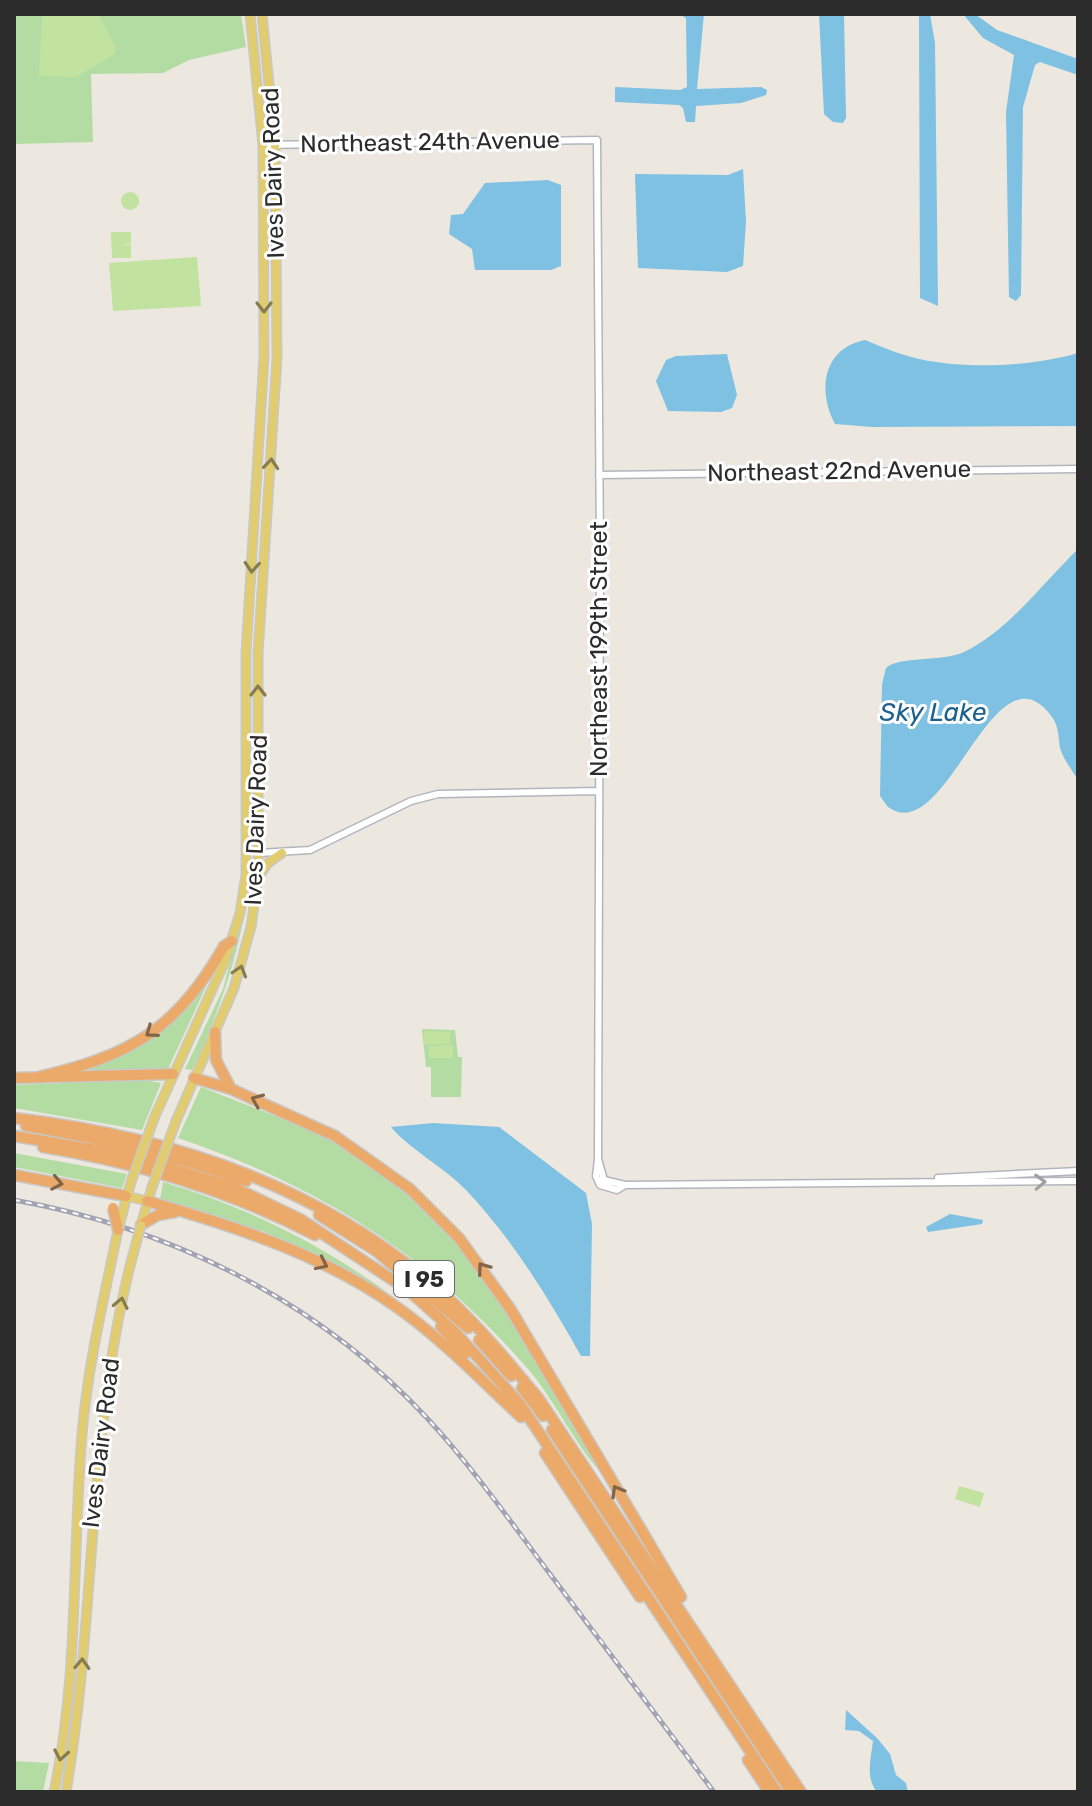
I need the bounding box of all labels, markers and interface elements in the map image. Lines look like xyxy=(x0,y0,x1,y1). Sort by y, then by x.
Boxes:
street label: Ives Dairy Road xyxy=(256,87,290,259)
street label: Northeast 24th Avenue xyxy=(300,126,560,158)
one-way arrow xyxy=(255,301,273,314)
street label: Northeast 22nd Avenue xyxy=(707,455,971,487)
one-way arrow xyxy=(262,457,279,470)
street label: Northeast 199th Street xyxy=(585,521,613,777)
one-way arrow xyxy=(244,561,261,574)
one-way arrow xyxy=(249,684,267,697)
water label: Sky Lake xyxy=(880,697,987,728)
street label: Ives Dairy Road xyxy=(239,734,273,906)
one-way arrow xyxy=(231,965,247,978)
one-way arrow xyxy=(145,1023,160,1037)
one-way arrow xyxy=(251,1093,265,1109)
one-way arrow xyxy=(1034,1173,1047,1190)
one-way arrow xyxy=(50,1174,64,1191)
one-way arrow xyxy=(313,1254,328,1270)
road number: I 95 xyxy=(394,1261,454,1297)
one-way arrow xyxy=(478,1262,493,1277)
one-way arrow xyxy=(112,1297,129,1310)
street label: Ives Dairy Road xyxy=(77,1356,125,1530)
one-way arrow xyxy=(611,1485,627,1500)
one-way arrow xyxy=(73,1657,90,1670)
one-way arrow xyxy=(53,1748,70,1762)

